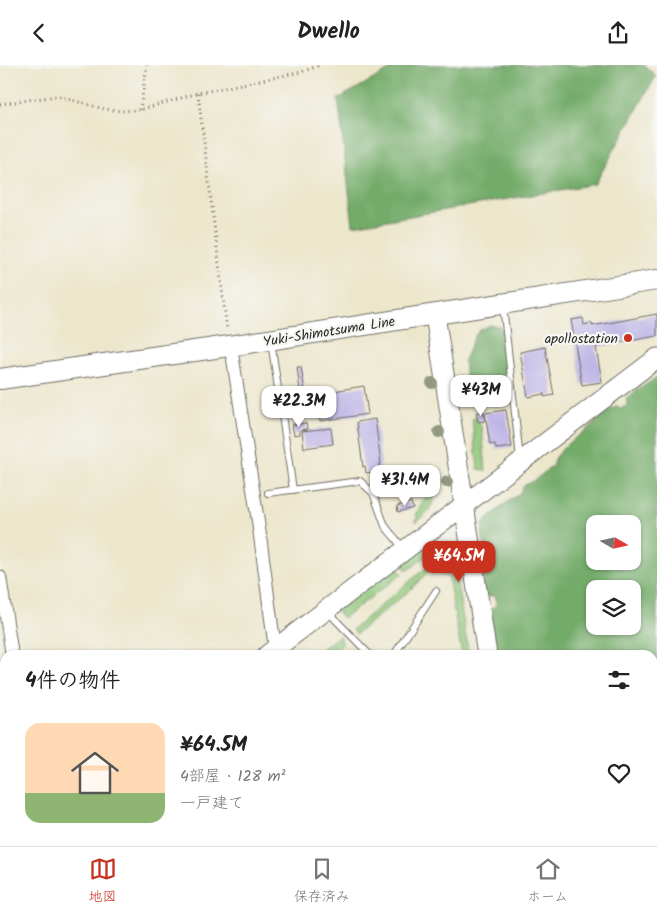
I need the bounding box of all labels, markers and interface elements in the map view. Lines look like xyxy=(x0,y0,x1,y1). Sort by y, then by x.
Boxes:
text: Dwello xyxy=(297,15,360,50)
icon: back xyxy=(25,19,53,47)
icon: share xyxy=(604,19,632,47)
street label: Yuki-Shimotsuma Line xyxy=(262,311,397,353)
place label: apollostation xyxy=(545,328,618,350)
marker: apollostation xyxy=(622,332,634,344)
pin: ¥43M xyxy=(451,375,511,417)
text: ¥43M xyxy=(461,378,501,403)
pin: ¥22.3M xyxy=(258,385,340,428)
text: ¥22.3M xyxy=(272,389,326,414)
pin: ¥31.4M xyxy=(364,465,446,507)
text: ¥31.4M xyxy=(381,468,429,493)
north arrow xyxy=(586,515,641,570)
map controls xyxy=(586,515,641,635)
pin: ¥64.5M xyxy=(418,541,500,583)
text: ¥64.5M xyxy=(433,544,485,569)
button: layers xyxy=(586,580,641,635)
text: 4件の物件 xyxy=(25,665,120,698)
icon: filters xyxy=(605,666,633,694)
text: ¥64.5M xyxy=(180,729,247,762)
icon: home xyxy=(65,743,125,803)
icon: heart xyxy=(605,759,633,787)
text: 4部屋 · 128 m² xyxy=(180,764,285,789)
text: 一戸建て xyxy=(180,791,244,816)
tab: 地図 xyxy=(89,855,117,908)
tab: 保存済み xyxy=(294,855,350,908)
tab: ホーム xyxy=(527,855,568,908)

